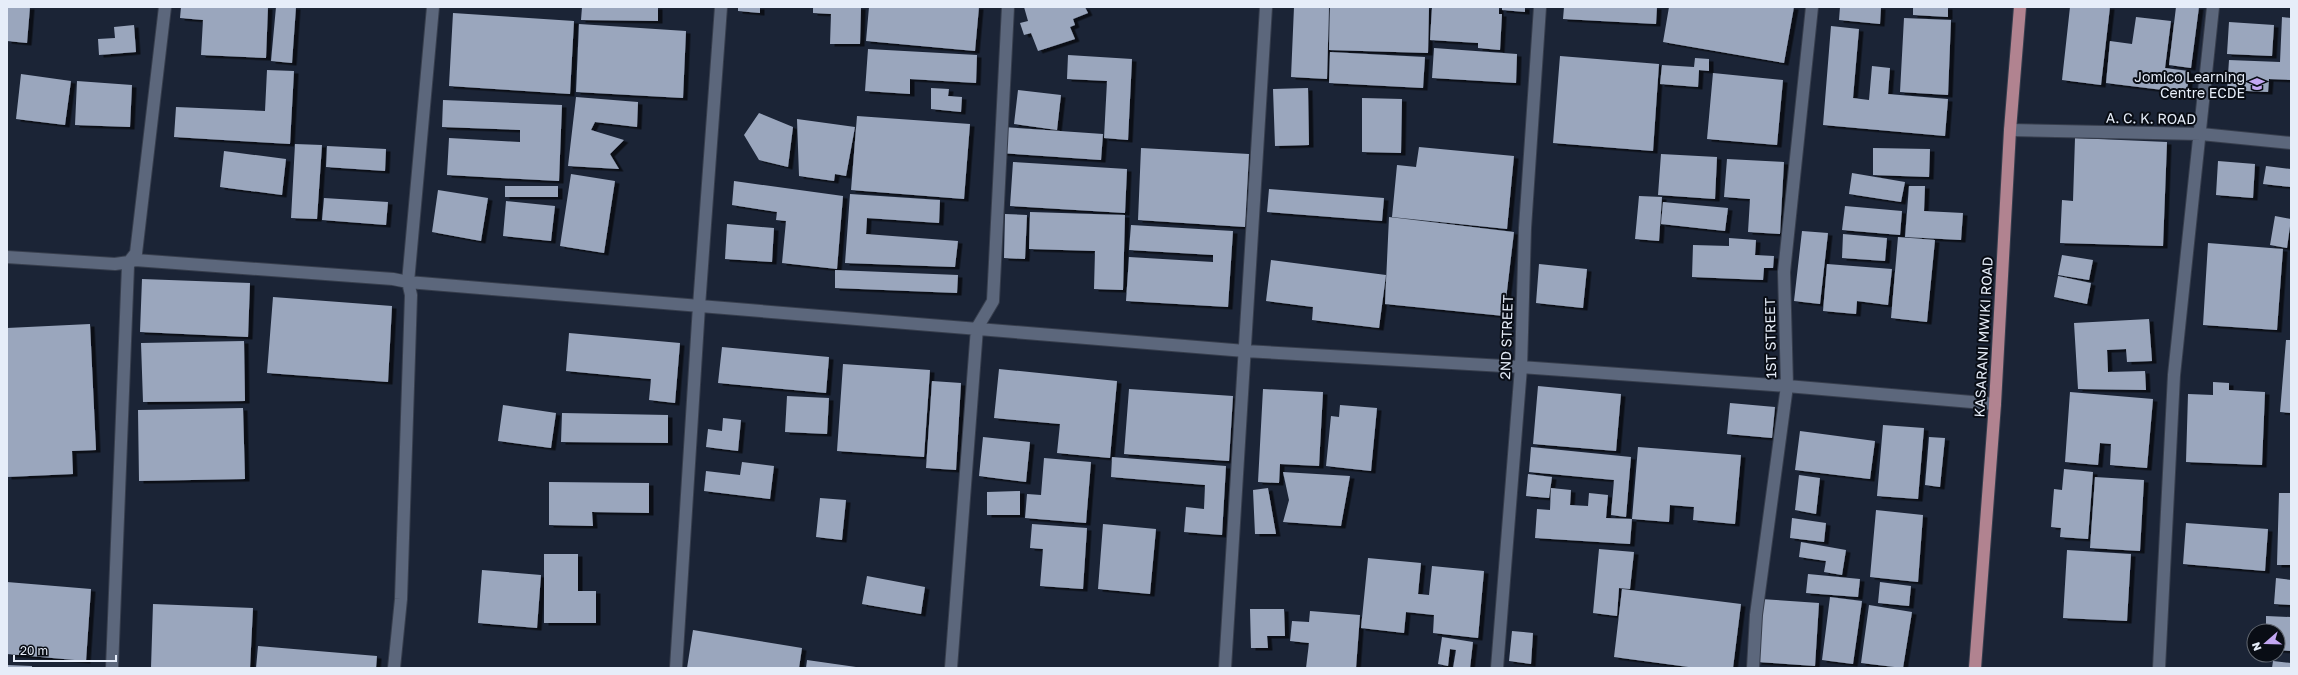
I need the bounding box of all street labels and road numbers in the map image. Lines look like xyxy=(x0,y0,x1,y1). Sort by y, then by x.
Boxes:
street label: A. C. K. ROAD xyxy=(2106,109,2196,127)
street label: KASARANI MWIKI ROAD xyxy=(1970,256,1996,418)
street label: 2ND STREET xyxy=(1496,294,1516,380)
street label: 1ST STREET xyxy=(1761,297,1779,379)

